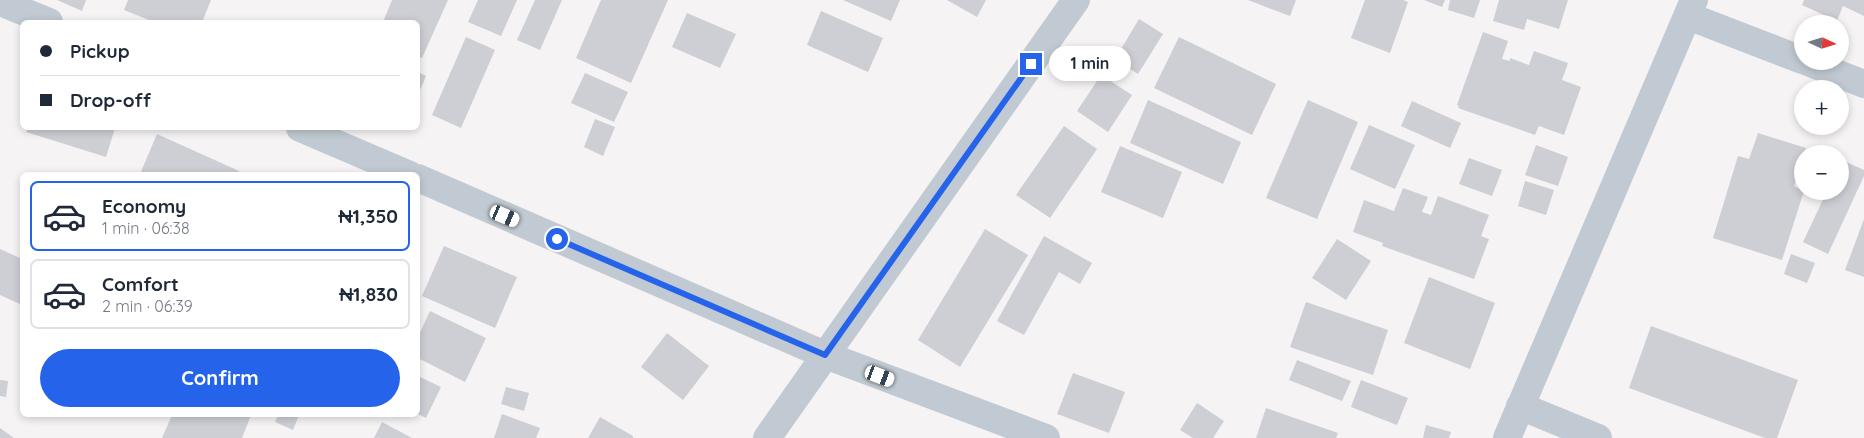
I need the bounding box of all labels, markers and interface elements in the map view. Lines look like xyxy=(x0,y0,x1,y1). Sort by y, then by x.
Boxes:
north arrow xyxy=(1794,15,1849,70)
map controls xyxy=(1794,15,1849,200)
text: Pickup xyxy=(70,39,130,63)
callout: 1 min xyxy=(1048,46,1131,82)
route end xyxy=(1020,53,1042,75)
text: 1 min xyxy=(1071,53,1109,73)
button: + xyxy=(1794,80,1849,135)
text: Drop-off xyxy=(70,88,151,112)
button: − xyxy=(1794,145,1849,200)
icon: car xyxy=(42,194,87,239)
text: Economy xyxy=(102,194,186,218)
car xyxy=(488,203,521,229)
text: ₦1,350 xyxy=(339,204,398,228)
text: 1 min · 06:38 xyxy=(102,218,190,238)
route start xyxy=(546,228,568,250)
icon: car xyxy=(42,272,87,317)
text: Comfort xyxy=(102,272,179,296)
text: ₦1,830 xyxy=(339,282,398,306)
text: 2 min · 06:39 xyxy=(102,296,193,316)
button: Confirm xyxy=(40,349,400,407)
car xyxy=(863,364,896,388)

